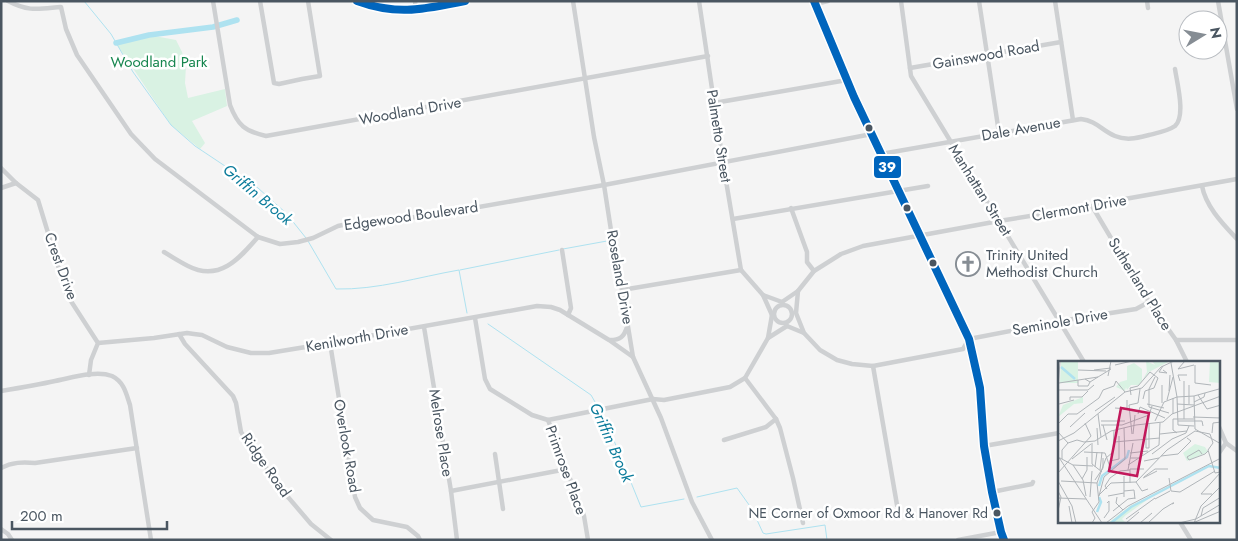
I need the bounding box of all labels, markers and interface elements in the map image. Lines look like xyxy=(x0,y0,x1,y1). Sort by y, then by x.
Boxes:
north arrow xyxy=(1178,10,1228,60)
text: N xyxy=(1205,26,1227,40)
street label: Gainswood Road xyxy=(931,35,1041,75)
park label: Woodland Park xyxy=(111,51,208,73)
street label: Palmetto Street xyxy=(701,88,737,184)
street label: Woodland Drive xyxy=(357,91,463,131)
street label: Dale Avenue xyxy=(980,111,1062,147)
unlabelled marker xyxy=(864,123,874,133)
street label: Manhattan Street xyxy=(943,140,1017,241)
line badge: 39 xyxy=(873,155,902,179)
text: 39 xyxy=(878,157,896,177)
water label: Griffin Brook xyxy=(218,158,298,231)
street label: Clermont Drive xyxy=(1030,189,1128,227)
street label: Edgewood Boulevard xyxy=(343,196,479,236)
unlabelled marker xyxy=(902,203,912,213)
street label: Roseland Drive xyxy=(601,228,639,326)
street label: Crest Drive xyxy=(39,229,83,303)
street label: Sutherland Place xyxy=(1103,233,1178,335)
place label: Trinity United Methodist Church xyxy=(986,244,1098,283)
church icon: Trinity United Methodist Church xyxy=(955,251,981,277)
unlabelled marker xyxy=(928,258,938,268)
street label: Seminole Drive xyxy=(1011,303,1110,341)
street label: Kenilworth Drive xyxy=(304,318,410,358)
inset map xyxy=(1058,361,1220,524)
street label: Melrose Place xyxy=(423,388,459,479)
street label: Overlook Road xyxy=(328,398,366,494)
water label: Griffin Brook xyxy=(584,399,640,487)
street label: Primrose Place xyxy=(540,422,592,518)
street label: Ridge Road xyxy=(236,428,296,502)
scale bar xyxy=(12,498,168,530)
place label: NE Corner of Oxmoor Rd & Hanover Rd xyxy=(748,503,988,523)
text: 200 m xyxy=(20,505,63,527)
marker: NE Corner of Oxmoor Rd & Hanover Rd xyxy=(992,508,1002,518)

